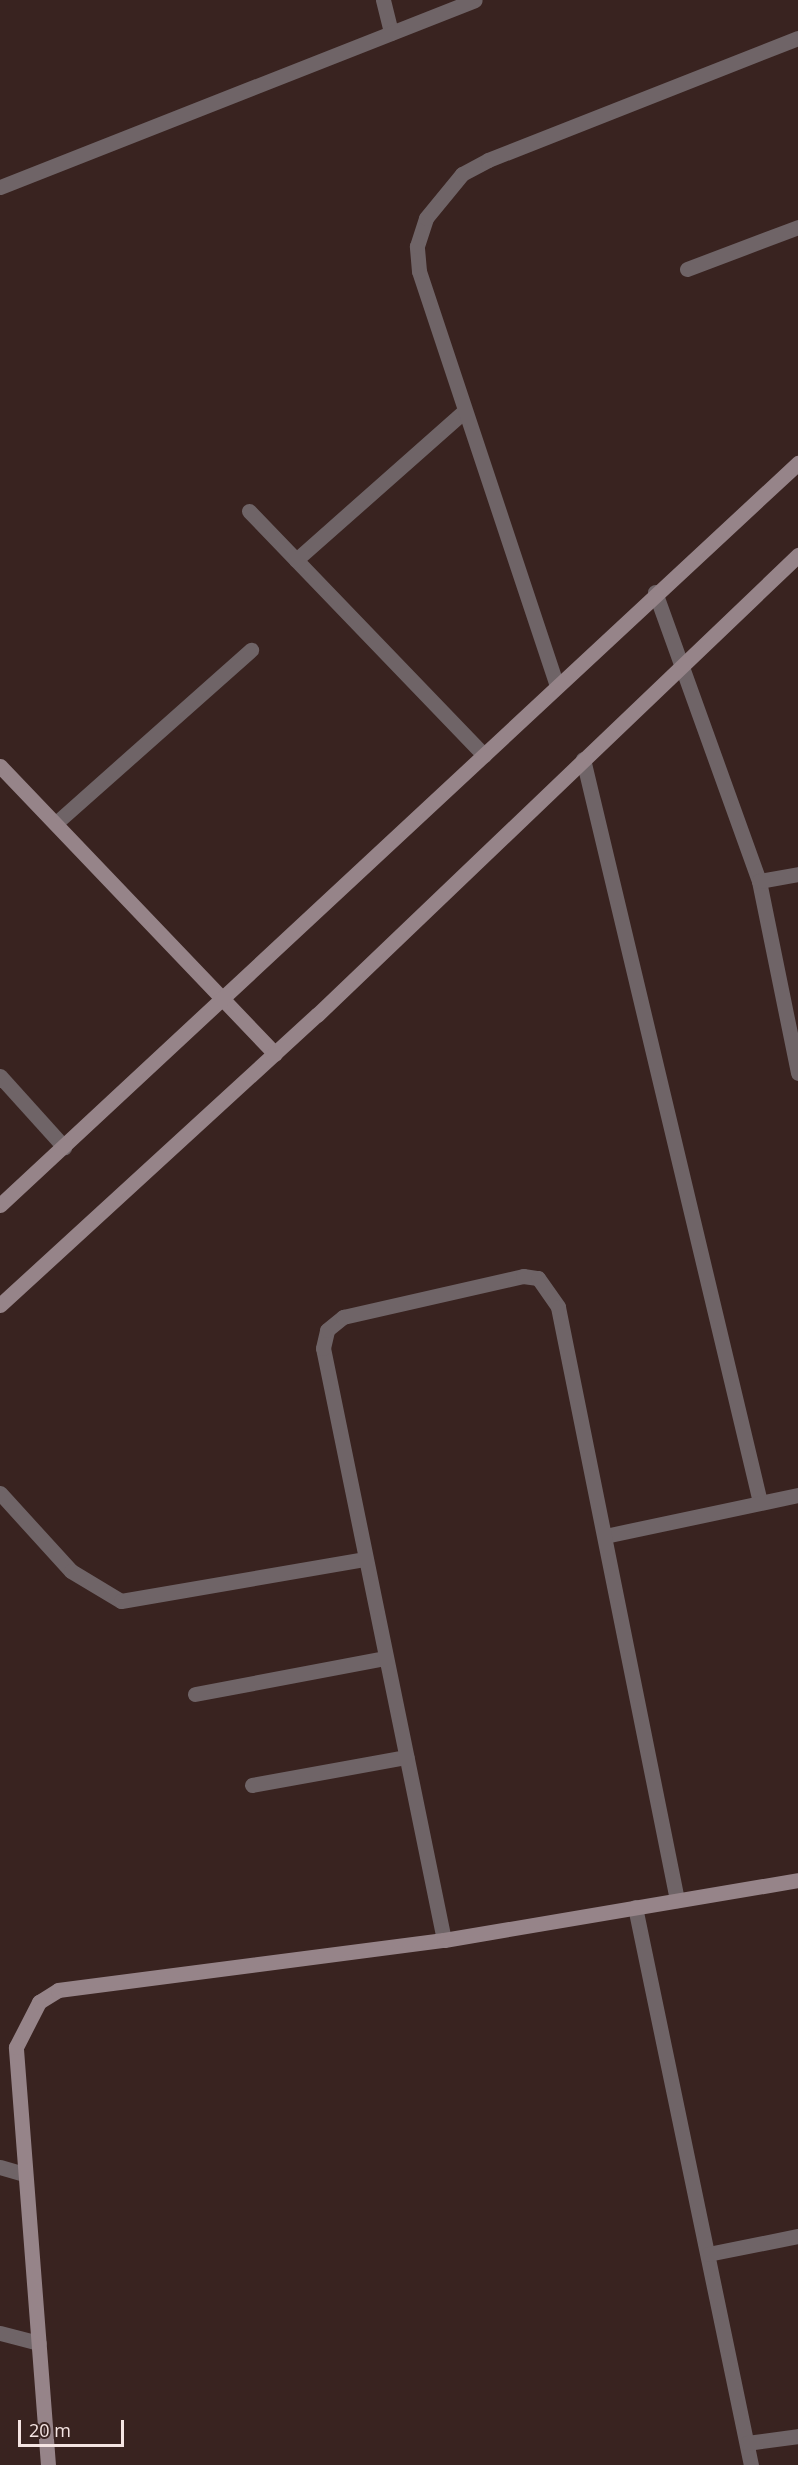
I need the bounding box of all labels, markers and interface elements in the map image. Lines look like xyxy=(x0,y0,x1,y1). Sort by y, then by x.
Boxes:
scale bar xyxy=(21,2408,128,2446)
text: 20 m xyxy=(29,2418,71,2442)

